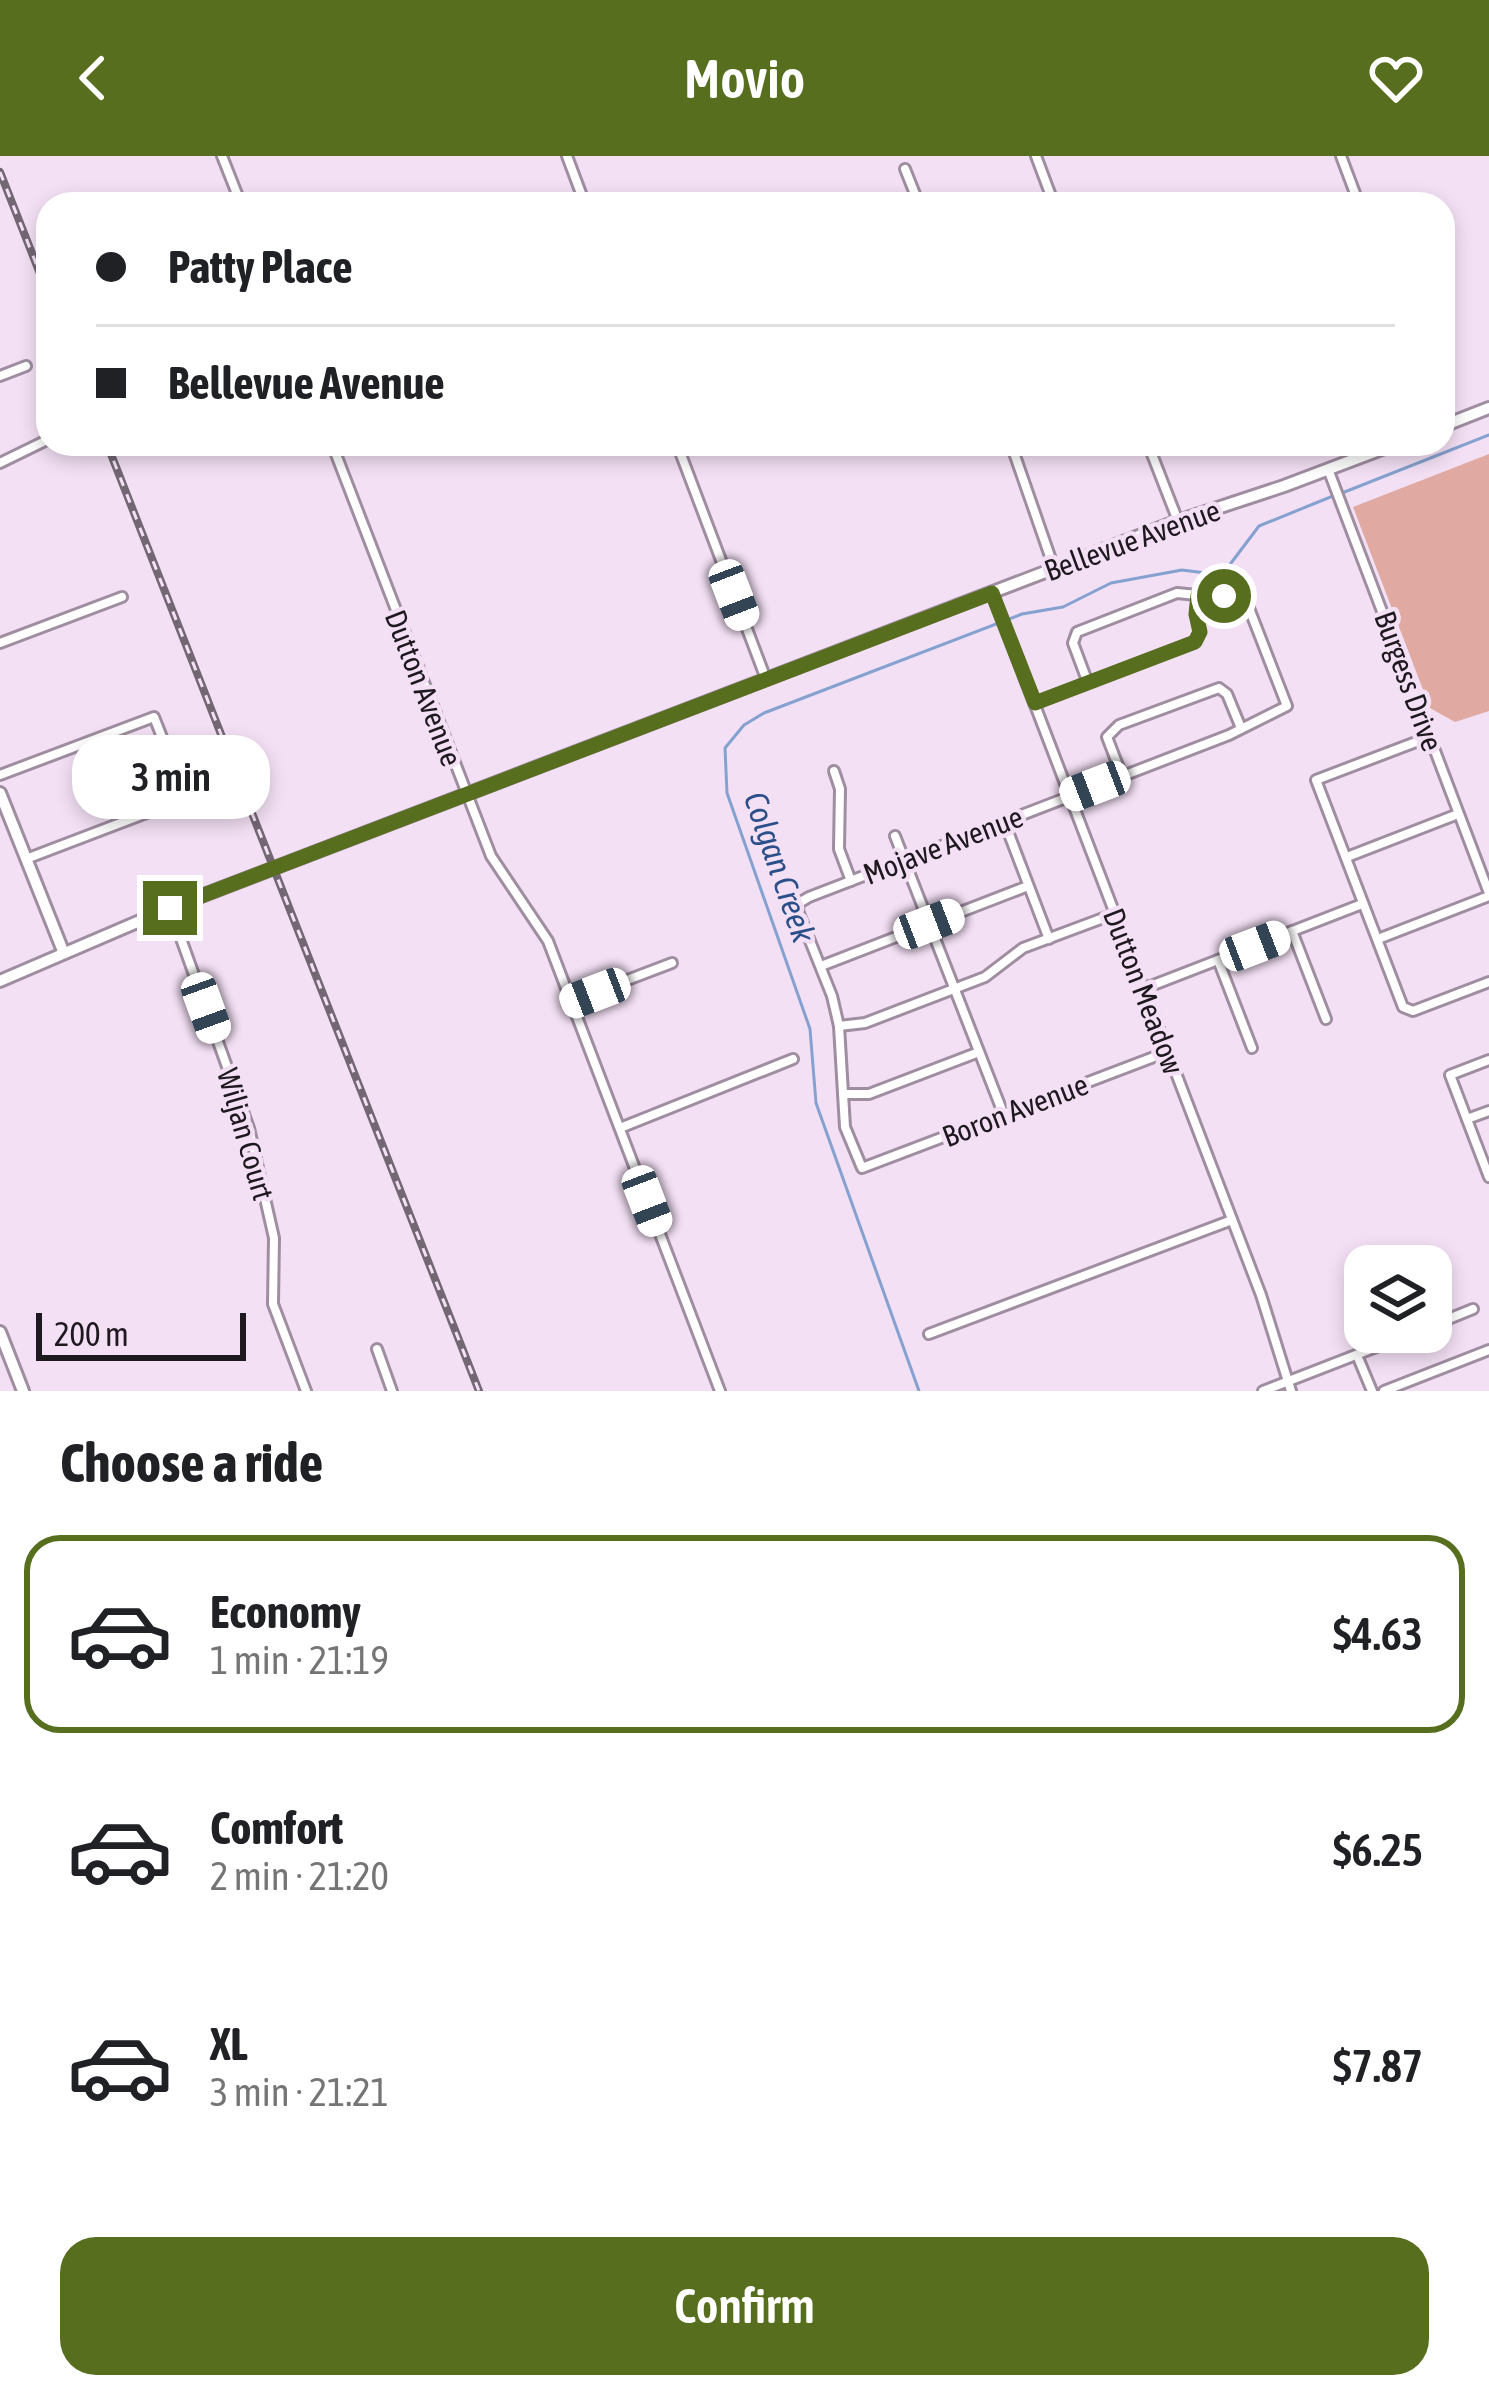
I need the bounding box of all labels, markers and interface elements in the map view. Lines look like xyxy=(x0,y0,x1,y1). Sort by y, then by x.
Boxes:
icon: back xyxy=(60,45,126,111)
icon: heart xyxy=(1363,45,1429,111)
text: Movio xyxy=(684,48,805,109)
text: Patty Place xyxy=(168,241,353,293)
text: Bellevue Avenue xyxy=(168,357,445,409)
street label: Bellevue Avenue xyxy=(1040,492,1224,588)
car xyxy=(704,555,764,635)
route start xyxy=(1197,569,1251,623)
street label: Dutton Avenue xyxy=(379,605,469,771)
street label: Burgess Drive xyxy=(1368,607,1450,755)
callout: 3 min xyxy=(71,734,269,818)
text: 3 min xyxy=(131,755,211,799)
car xyxy=(1055,756,1135,816)
water label: Colgan Creek xyxy=(737,787,824,948)
street label: Mojave Avenue xyxy=(859,799,1027,891)
route end xyxy=(143,881,197,935)
car xyxy=(889,894,969,954)
street label: Dutton Meadow xyxy=(1097,903,1191,1079)
car xyxy=(1215,916,1295,976)
car xyxy=(555,963,635,1023)
car xyxy=(177,968,235,1048)
street label: Wiljan Court xyxy=(211,1064,281,1204)
street label: Boron Avenue xyxy=(937,1067,1093,1153)
car xyxy=(617,1161,677,1241)
map controls xyxy=(1344,1245,1452,1353)
button: layers xyxy=(1344,1245,1452,1353)
scale bar xyxy=(36,1307,246,1360)
text: 200 m xyxy=(54,1315,129,1353)
text: Choose a ride xyxy=(60,1432,323,1493)
icon: car xyxy=(66,1580,174,1688)
text: Economy xyxy=(210,1586,361,1638)
text: $4.63 xyxy=(1333,1608,1423,1660)
text: 1 min · 21:19 xyxy=(210,1638,389,1682)
icon: car xyxy=(66,1796,174,1904)
text: Comfort xyxy=(210,1802,343,1854)
text: $6.25 xyxy=(1333,1824,1423,1876)
text: 2 min · 21:20 xyxy=(210,1854,389,1898)
icon: car xyxy=(66,2012,174,2120)
text: XL xyxy=(210,2018,248,2070)
text: $7.87 xyxy=(1333,2040,1423,2092)
text: 3 min · 21:21 xyxy=(210,2070,389,2114)
button: Confirm xyxy=(60,2237,1429,2375)

